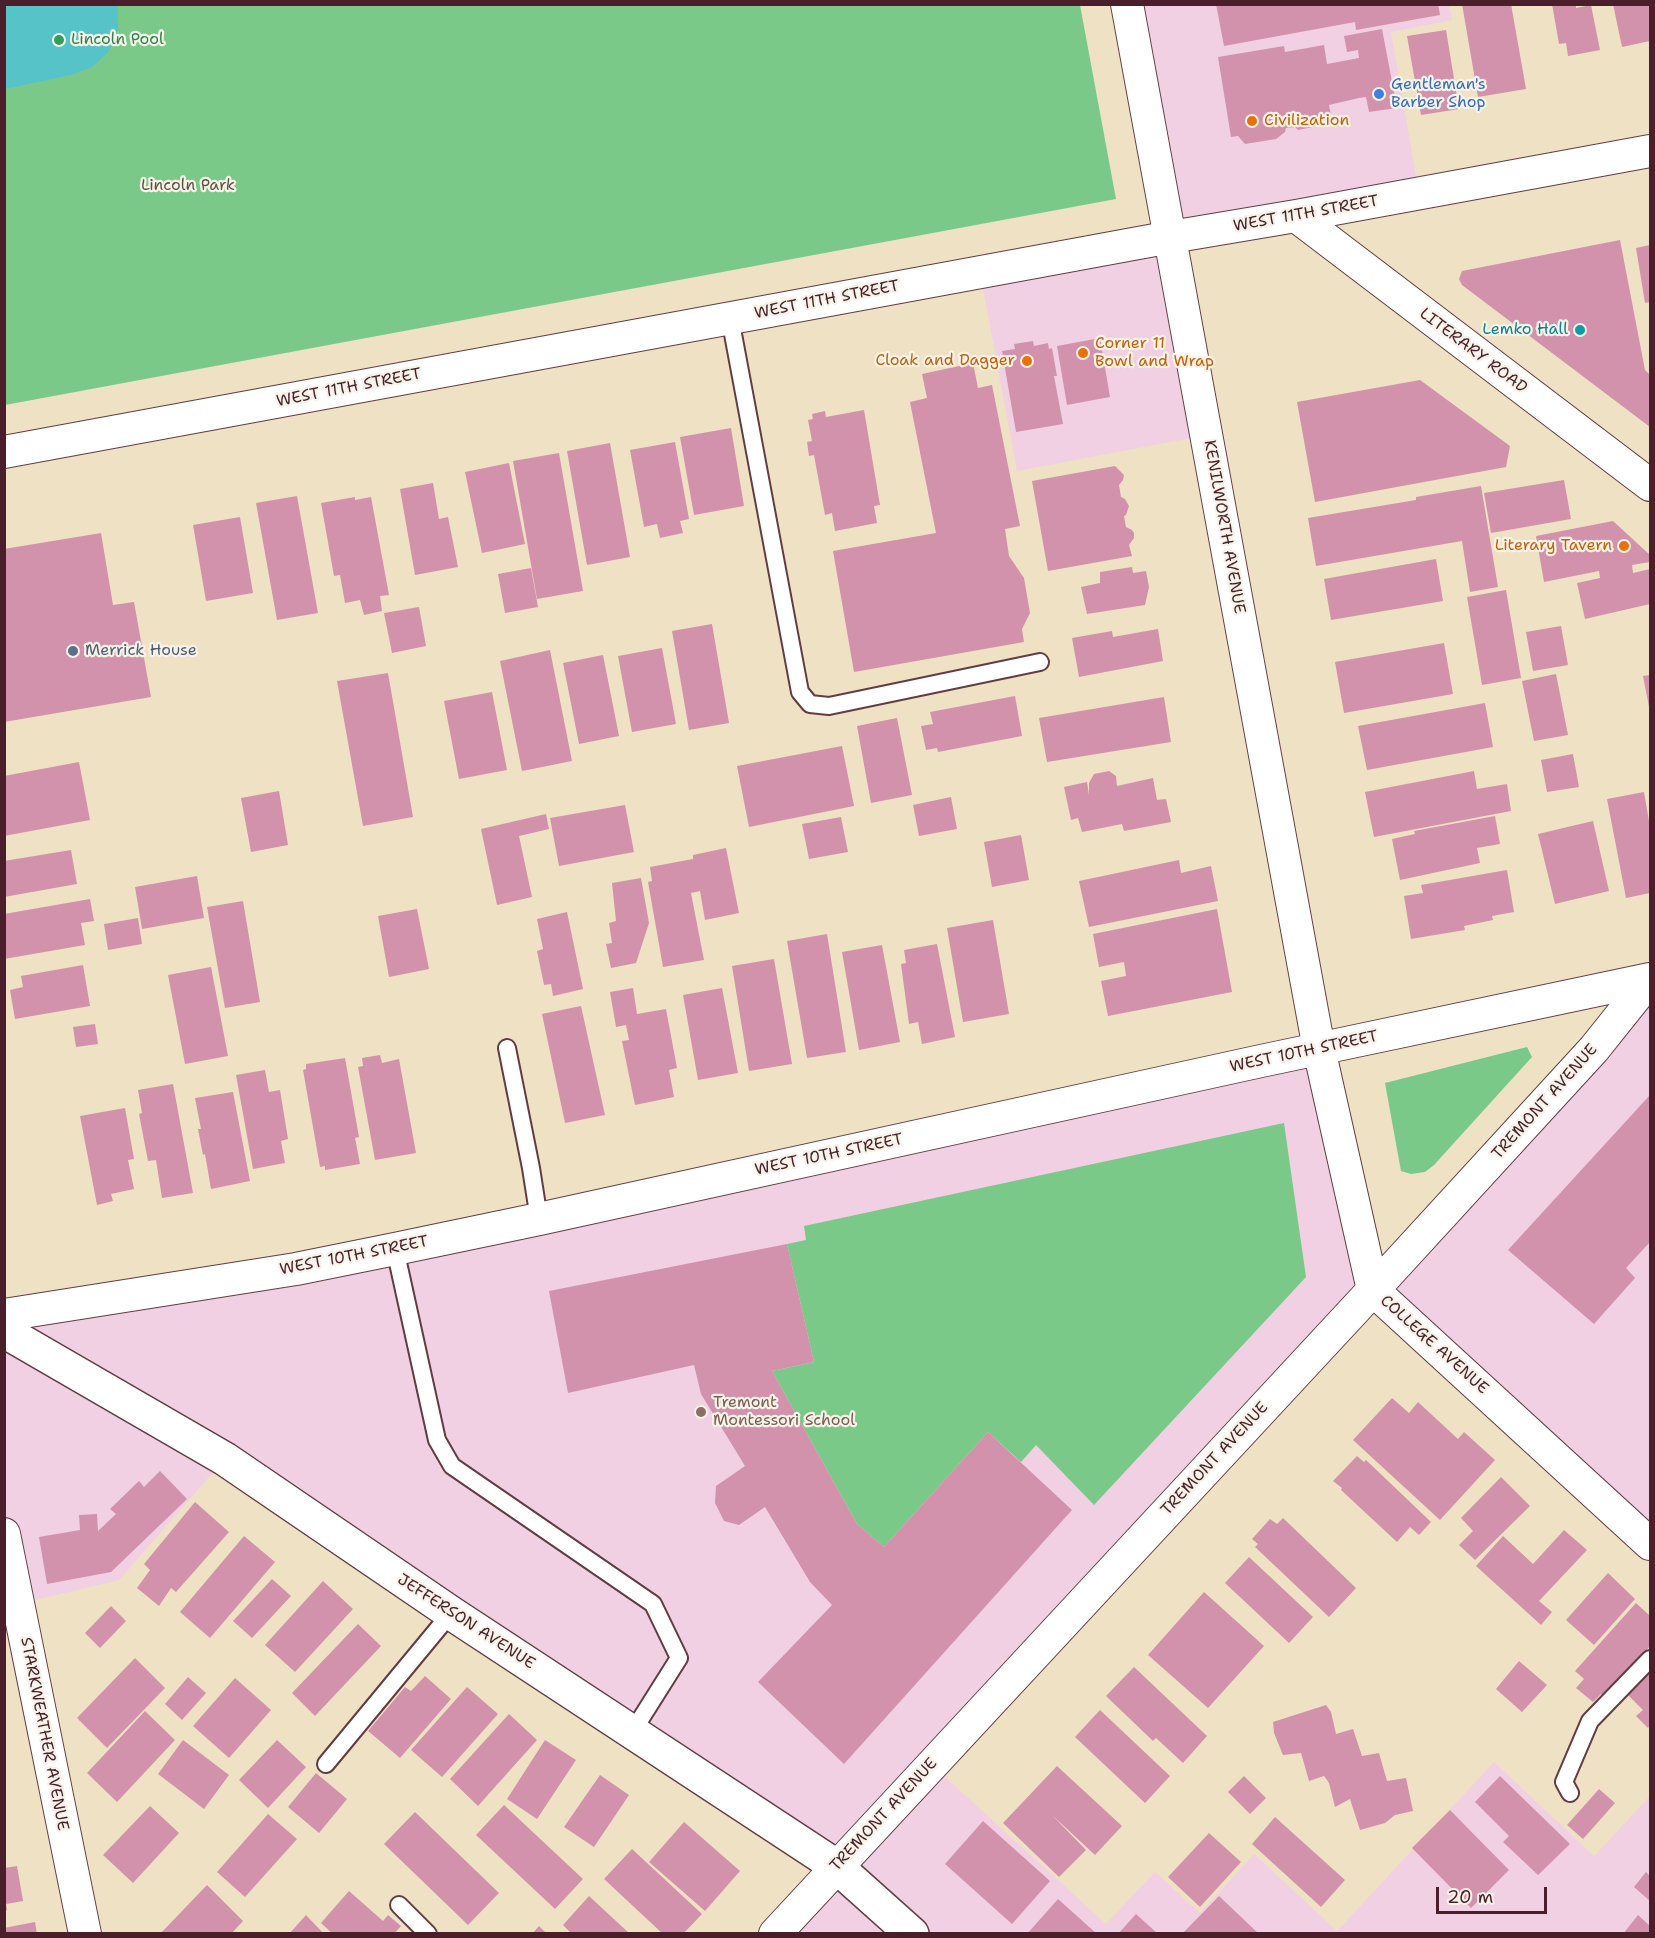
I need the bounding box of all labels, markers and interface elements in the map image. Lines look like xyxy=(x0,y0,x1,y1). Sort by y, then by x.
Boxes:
place label: Lincoln Pool xyxy=(71,30,164,50)
marker: Lincoln Pool xyxy=(52,33,66,47)
place label: Gentleman's Barber Shop xyxy=(1391,75,1486,113)
marker: Gentleman's Barber Shop xyxy=(1372,87,1386,101)
place label: Civilization xyxy=(1264,111,1349,131)
marker: Civilization xyxy=(1245,114,1259,128)
park label: Lincoln Park xyxy=(141,176,235,196)
street label: WEST 11TH STREET xyxy=(1232,192,1380,236)
street label: WEST 11TH STREET xyxy=(753,277,901,323)
street label: LITERARY ROAD xyxy=(1415,304,1531,398)
place label: Lemko Hall xyxy=(1482,320,1568,340)
marker: Lemko Hall xyxy=(1573,323,1587,337)
place label: Corner 11 Bowl and Wrap xyxy=(1095,334,1214,372)
marker: Corner 11 Bowl and Wrap xyxy=(1076,346,1090,360)
place label: Cloak and Dagger xyxy=(875,351,1015,371)
marker: Cloak and Dagger xyxy=(1020,354,1034,368)
street label: WEST 11TH STREET xyxy=(275,365,423,411)
street label: KENILWORTH AVENUE xyxy=(1199,439,1249,615)
place label: Literary Tavern xyxy=(1495,536,1612,556)
marker: Literary Tavern xyxy=(1617,539,1631,553)
place label: Merrick House xyxy=(85,641,197,661)
marker: Merrick House xyxy=(66,644,80,658)
street label: WEST 10TH STREET xyxy=(1228,1027,1380,1077)
street label: TREMONT AVENUE xyxy=(1488,1040,1602,1164)
street label: WEST 10TH STREET xyxy=(753,1130,905,1180)
street label: WEST 10TH STREET xyxy=(278,1232,430,1280)
street label: COLLEGE AVENUE xyxy=(1376,1291,1492,1399)
place label: Tremont Montessori School xyxy=(713,1393,855,1431)
street label: TREMONT AVENUE xyxy=(1157,1398,1273,1520)
marker: Tremont Montessori School xyxy=(694,1405,708,1419)
street label: JEFFERSON AVENUE xyxy=(394,1570,538,1674)
street label: STARKWEATHER AVENUE xyxy=(16,1636,72,1832)
street label: TREMONT AVENUE xyxy=(826,1754,942,1876)
scale bar xyxy=(1439,1875,1550,1913)
text: 20 m xyxy=(1447,1885,1493,1909)

